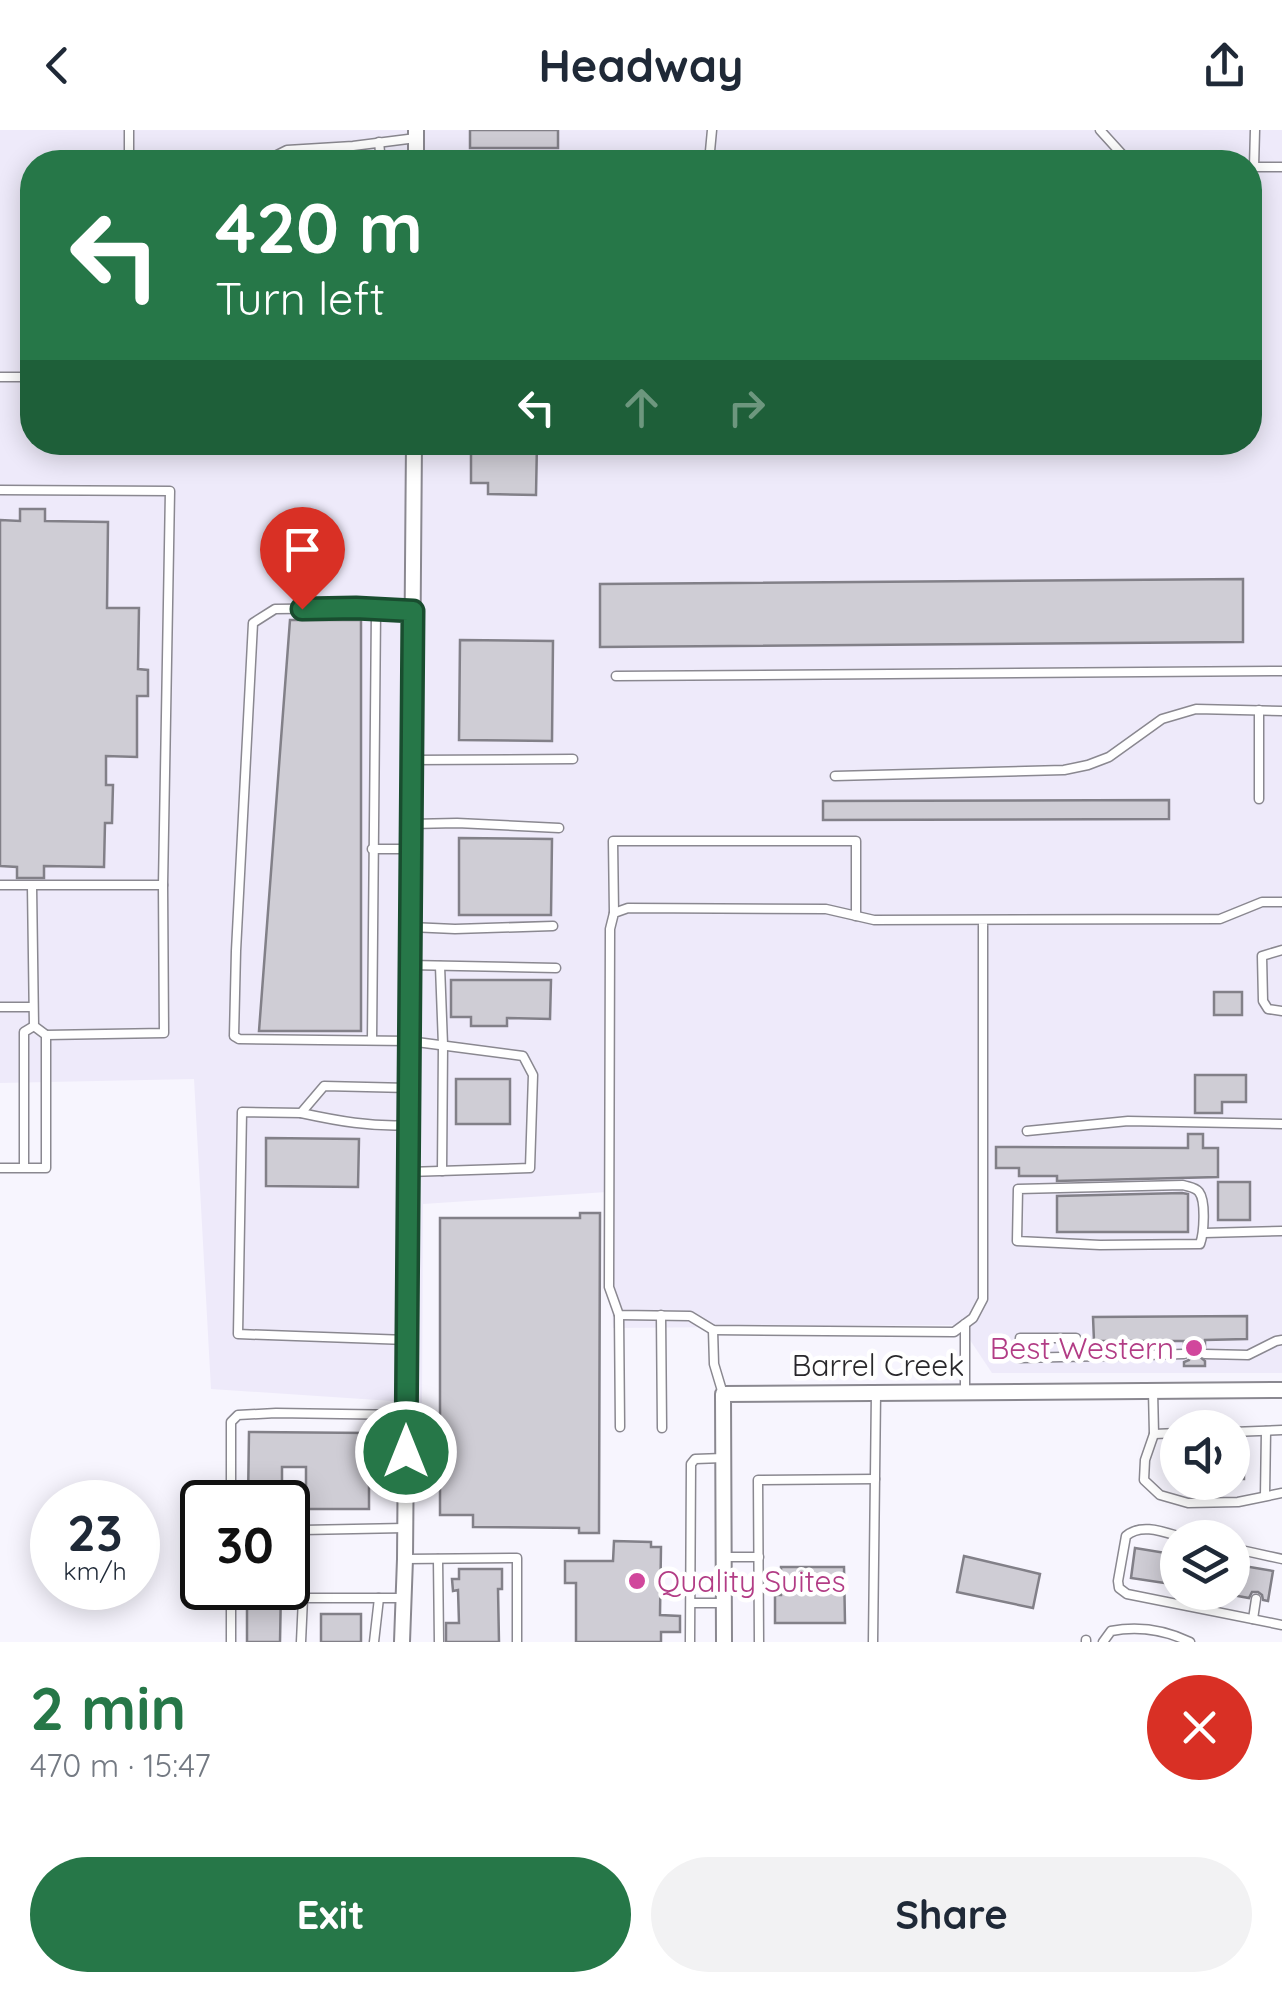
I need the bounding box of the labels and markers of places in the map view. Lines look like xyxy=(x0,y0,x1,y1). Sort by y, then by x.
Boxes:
pin xyxy=(260,507,345,610)
place label: Best Western xyxy=(990,1329,1174,1367)
marker: Best Western xyxy=(1183,1337,1205,1359)
place label: Quality Suites xyxy=(657,1562,846,1600)
marker: Quality Suites xyxy=(626,1570,648,1592)

